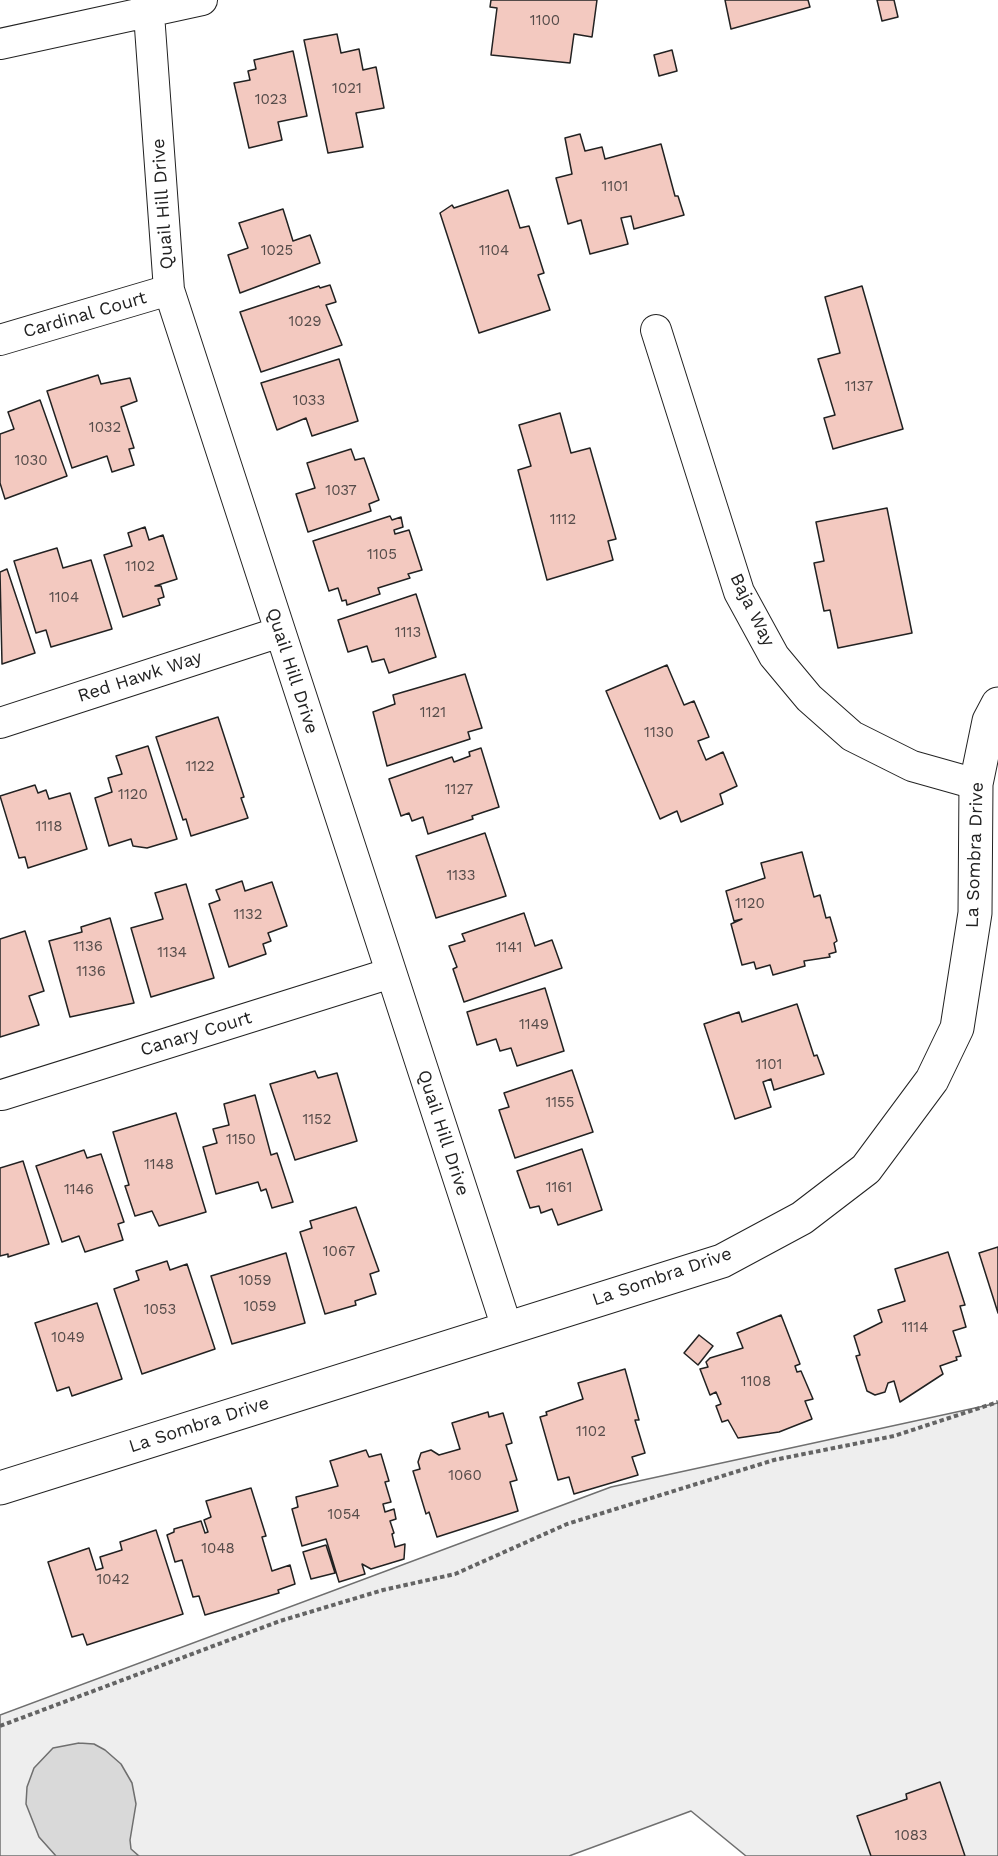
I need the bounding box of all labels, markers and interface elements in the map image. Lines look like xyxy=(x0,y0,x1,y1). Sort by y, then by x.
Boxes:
house number: 1100 xyxy=(530,12,560,30)
house number: 1021 xyxy=(332,80,362,98)
house number: 1023 xyxy=(255,91,287,109)
street label: Quail Hill Drive xyxy=(148,138,178,270)
house number: 1101 xyxy=(602,178,628,196)
house number: 1025 xyxy=(261,242,293,260)
house number: 1104 xyxy=(479,242,509,260)
street label: Cardinal Court xyxy=(21,287,149,343)
house number: 1029 xyxy=(288,313,322,331)
house number: 1137 xyxy=(845,378,873,396)
house number: 1033 xyxy=(293,392,325,410)
house number: 1032 xyxy=(89,419,121,437)
house number: 1030 xyxy=(15,452,47,470)
house number: 1037 xyxy=(325,482,357,500)
house number: 1112 xyxy=(550,511,576,529)
house number: 1105 xyxy=(367,546,397,564)
house number: 1102 xyxy=(125,558,155,576)
street label: Baja Way xyxy=(725,570,779,650)
house number: 1104 xyxy=(49,589,79,607)
street label: Quail Hill Drive xyxy=(261,605,323,737)
house number: 1113 xyxy=(395,624,421,642)
street label: Red Hawk Way xyxy=(75,647,205,707)
house number: 1121 xyxy=(420,704,446,722)
house number: 1130 xyxy=(644,724,674,742)
house number: 1122 xyxy=(185,758,215,776)
house number: 1127 xyxy=(445,781,473,799)
street label: La Sombra Drive xyxy=(962,782,988,928)
house number: 1120 xyxy=(118,786,148,804)
house number: 1118 xyxy=(36,818,62,836)
house number: 1133 xyxy=(446,867,476,885)
house number: 1120 xyxy=(735,895,765,913)
house number: 1132 xyxy=(233,906,263,924)
house number: 1136 xyxy=(73,938,103,956)
house number: 1141 xyxy=(496,939,522,957)
house number: 1134 xyxy=(157,944,187,962)
house number: 1136 xyxy=(76,963,106,981)
street label: Canary Court xyxy=(138,1007,254,1061)
house number: 1149 xyxy=(519,1016,549,1034)
house number: 1101 xyxy=(756,1056,782,1074)
street label: Quail Hill Drive xyxy=(412,1067,474,1199)
house number: 1155 xyxy=(545,1094,575,1112)
house number: 1152 xyxy=(302,1111,332,1129)
house number: 1150 xyxy=(226,1131,256,1149)
house number: 1148 xyxy=(144,1156,174,1174)
house number: 1161 xyxy=(546,1179,572,1197)
house number: 1146 xyxy=(64,1181,94,1199)
house number: 1067 xyxy=(323,1243,355,1261)
street label: La Sombra Drive xyxy=(589,1243,735,1311)
house number: 1059 xyxy=(238,1272,272,1290)
house number: 1059 xyxy=(243,1298,277,1316)
house number: 1053 xyxy=(144,1301,176,1319)
house number: 1114 xyxy=(902,1319,928,1337)
house number: 1049 xyxy=(51,1329,85,1347)
house number: 1108 xyxy=(741,1373,771,1391)
street label: La Sombra Drive xyxy=(126,1392,272,1458)
house number: 1102 xyxy=(576,1423,606,1441)
house number: 1060 xyxy=(448,1467,482,1485)
house number: 1054 xyxy=(327,1506,361,1524)
house number: 1048 xyxy=(201,1540,235,1558)
house number: 1042 xyxy=(96,1571,130,1589)
house number: 1083 xyxy=(895,1827,927,1845)

